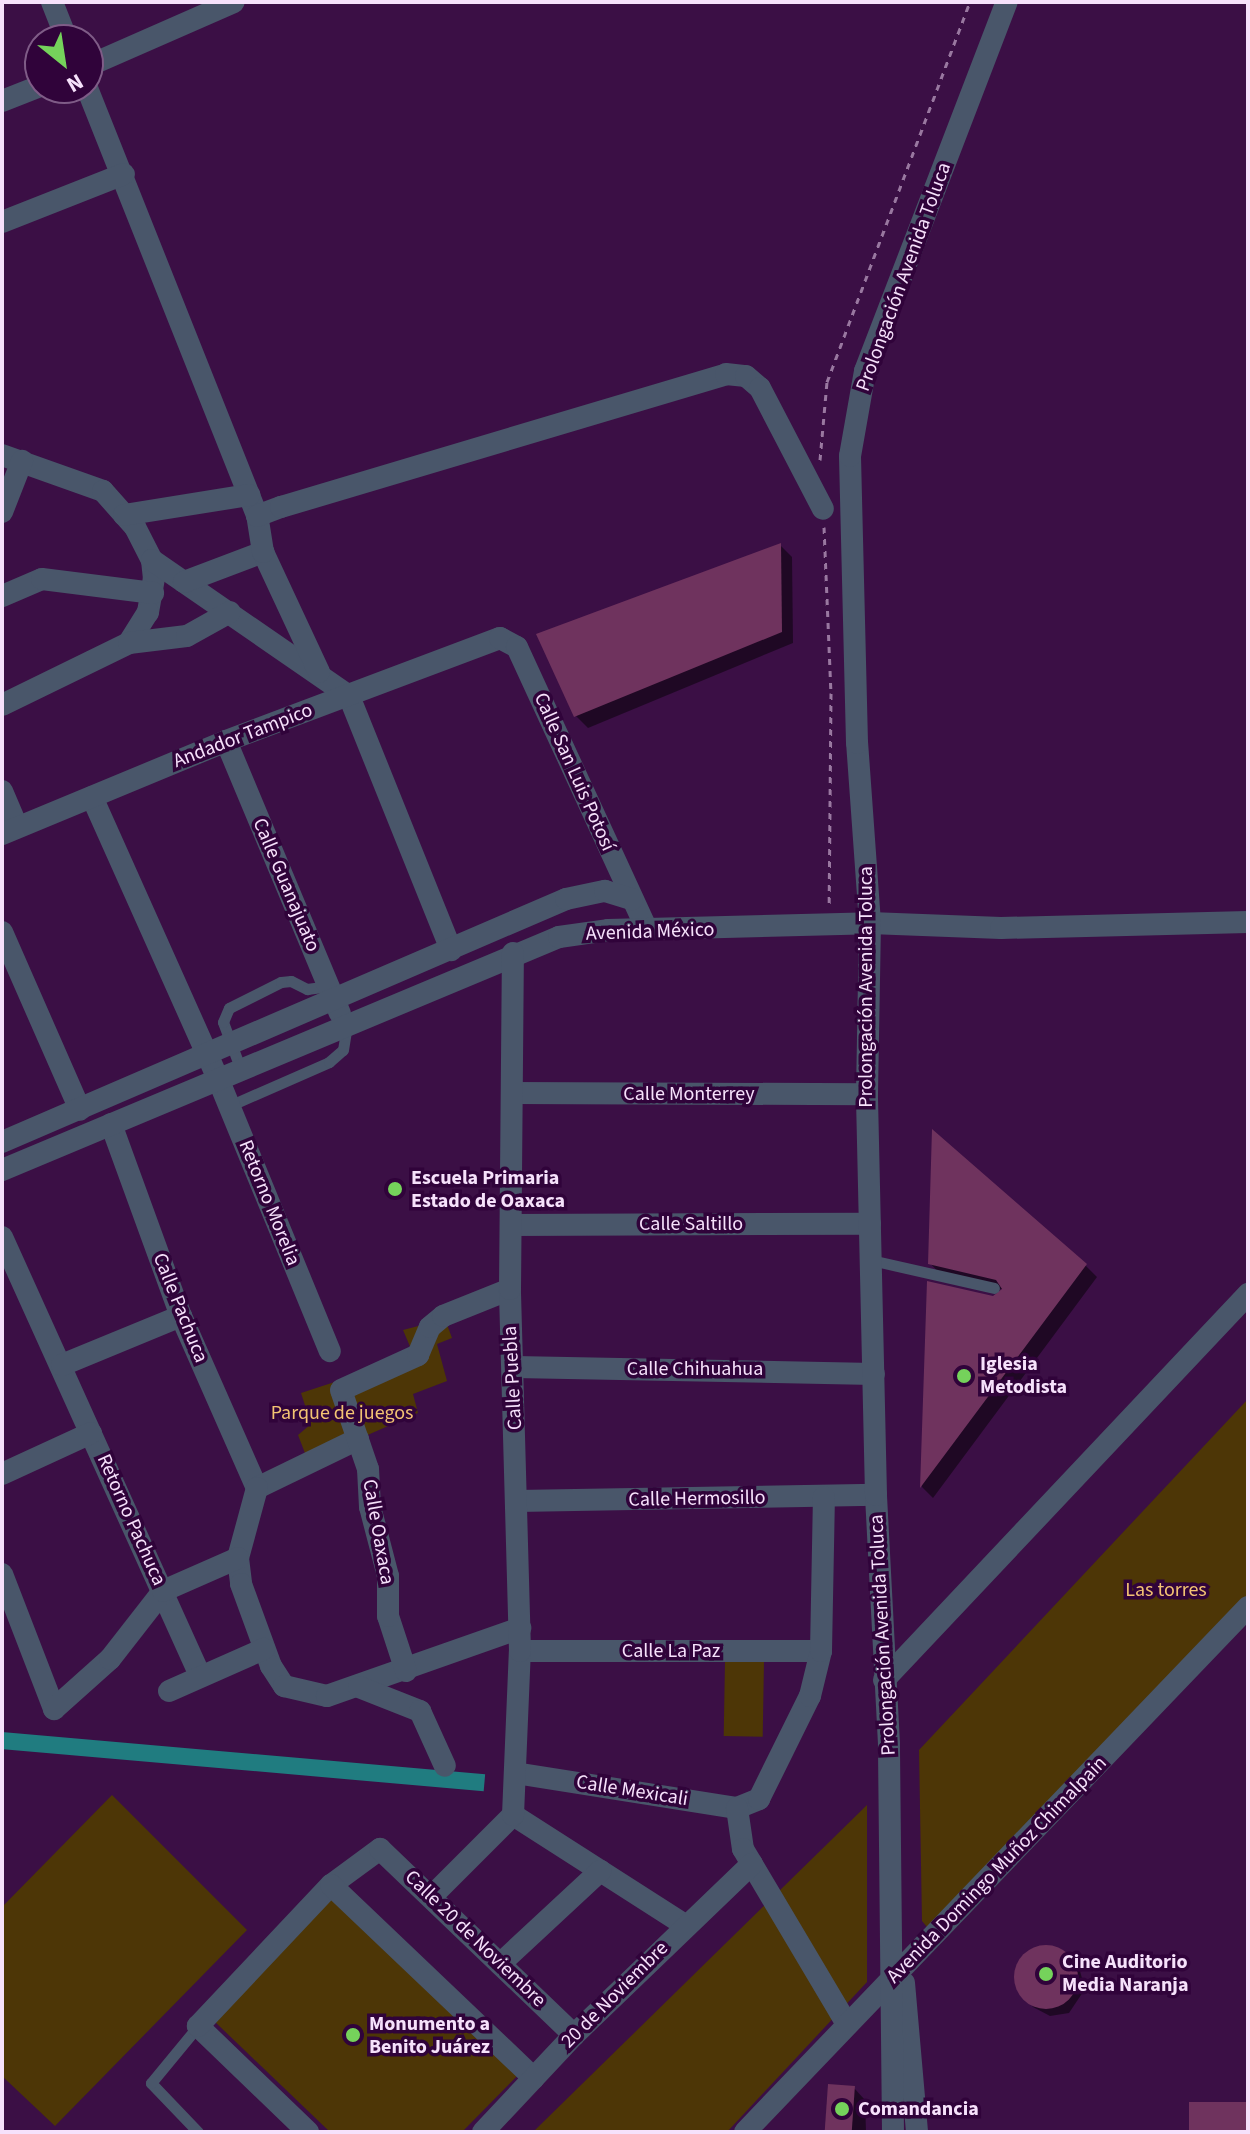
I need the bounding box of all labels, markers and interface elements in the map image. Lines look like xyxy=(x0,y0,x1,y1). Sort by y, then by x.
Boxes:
north arrow xyxy=(24,24,104,104)
text: N xyxy=(61,66,89,101)
street label: Prolongación Avenida Toluca xyxy=(851,159,957,395)
street label: Calle San Luis Potosí xyxy=(528,689,620,855)
street label: Andador Tampico xyxy=(170,698,316,774)
street label: Calle Guanajuato xyxy=(247,815,325,955)
street label: Prolongación Avenida Toluca xyxy=(854,866,878,1108)
street label: Avenida México xyxy=(585,918,715,946)
street label: Calle Monterrey xyxy=(623,1082,755,1106)
street label: Retorno Morelia xyxy=(233,1137,305,1269)
place label: Escuela Primaria Estado de Oaxaca xyxy=(411,1166,565,1213)
marker: Escuela Primaria Estado de Oaxaca xyxy=(386,1180,404,1198)
street label: Calle Saltillo xyxy=(639,1212,743,1236)
street label: Calle Pachuca xyxy=(147,1250,213,1366)
street label: Calle Puebla xyxy=(498,1325,528,1431)
place label: Iglesia Metodista xyxy=(980,1352,1067,1399)
street label: Calle Chihuahua xyxy=(627,1357,763,1381)
marker: Iglesia Metodista xyxy=(955,1367,973,1385)
park label: Parque de juegos xyxy=(271,1401,413,1425)
street label: Retorno Pachuca xyxy=(91,1451,171,1589)
street label: Calle Oaxaca xyxy=(357,1477,399,1587)
street label: Calle Hermosillo xyxy=(628,1486,766,1512)
street label: Prolongación Avenida Toluca xyxy=(865,1514,901,1756)
park label: Las torres xyxy=(1125,1578,1207,1602)
street label: Calle La Paz xyxy=(622,1639,720,1663)
street label: Avenida Domingo Muñoz Chimalpain xyxy=(882,1751,1112,1989)
street label: Calle Mexicali xyxy=(574,1770,690,1812)
street label: Calle 20 de Noviembre xyxy=(400,1866,550,2012)
street label: 20 de Noviembre xyxy=(557,1937,673,2053)
place label: Cine Auditorio Media Naranja xyxy=(1062,1950,1188,1997)
marker: Cine Auditorio Media Naranja xyxy=(1037,1965,1055,1983)
place label: Monumento a Benito Juárez xyxy=(369,2012,490,2059)
marker: Monumento a Benito Juárez xyxy=(344,2026,362,2044)
place label: Comandancia xyxy=(858,2097,979,2121)
marker: Comandancia xyxy=(833,2100,851,2118)

